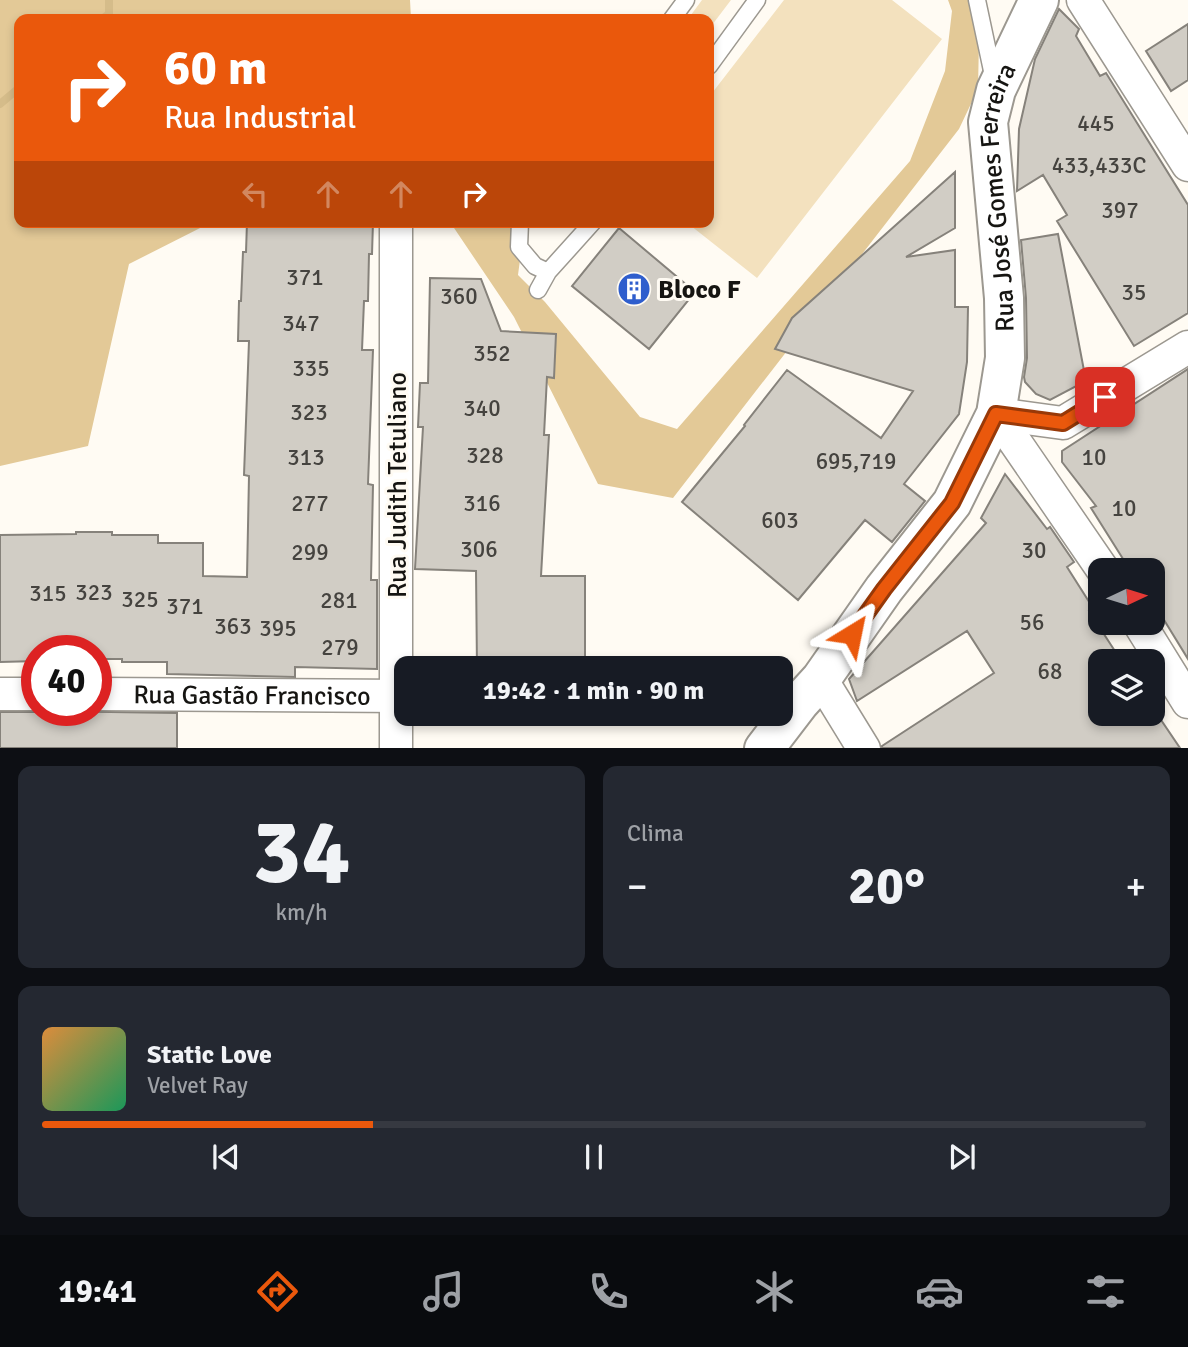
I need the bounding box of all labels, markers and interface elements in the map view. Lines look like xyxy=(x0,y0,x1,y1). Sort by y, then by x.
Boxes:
text: 60 m xyxy=(164,38,267,98)
icon: right xyxy=(49,42,140,133)
street label: Rua José Gomes Ferreira xyxy=(973,58,1024,332)
text: Rua Industrial xyxy=(164,98,356,137)
house number: 445 xyxy=(1077,109,1115,138)
house number: 433,433C xyxy=(1052,151,1146,180)
icon: left xyxy=(236,175,274,213)
icon: ahead xyxy=(309,175,347,213)
icon: ahead xyxy=(382,175,420,213)
icon: right xyxy=(455,175,493,213)
house number: 397 xyxy=(1101,196,1139,225)
house number: 371 xyxy=(286,263,324,292)
building icon: Bloco F xyxy=(615,270,653,308)
place label: Bloco F xyxy=(658,274,741,306)
house number: 35 xyxy=(1122,278,1146,307)
house number: 360 xyxy=(440,282,478,311)
house number: 347 xyxy=(282,309,320,338)
house number: 352 xyxy=(473,339,511,368)
house number: 335 xyxy=(292,354,330,383)
pin xyxy=(1075,367,1135,427)
street label: Rua Judith Tetuliano xyxy=(382,372,414,598)
icon: arrive xyxy=(1086,378,1124,416)
house number: 340 xyxy=(463,394,501,423)
house number: 323 xyxy=(290,398,328,427)
house number: 328 xyxy=(466,441,504,470)
house number: 313 xyxy=(287,443,325,472)
house number: 10 xyxy=(1082,443,1106,472)
house number: 695,719 xyxy=(816,447,896,476)
house number: 277 xyxy=(291,489,329,518)
house number: 316 xyxy=(463,489,501,518)
house number: 10 xyxy=(1112,494,1136,523)
house number: 603 xyxy=(761,506,799,535)
house number: 306 xyxy=(460,535,498,564)
house number: 30 xyxy=(1022,536,1046,565)
house number: 299 xyxy=(291,538,329,567)
north arrow xyxy=(1088,558,1166,635)
map controls xyxy=(1088,558,1165,726)
house number: 323 xyxy=(75,578,113,607)
house number: 315 xyxy=(29,579,67,608)
house number: 325 xyxy=(121,585,159,614)
house number: 281 xyxy=(320,586,358,615)
house number: 371 xyxy=(166,592,204,621)
position arrow xyxy=(815,597,889,671)
house number: 56 xyxy=(1020,608,1044,637)
house number: 363 xyxy=(214,612,252,641)
house number: 395 xyxy=(259,614,297,643)
house number: 279 xyxy=(321,633,359,662)
speed limit sign: 40 xyxy=(21,635,112,726)
button: layers xyxy=(1088,649,1165,726)
house number: 68 xyxy=(1038,657,1062,686)
text: 19:42 · 1 min · 90 m xyxy=(483,675,704,707)
street label: Rua Gastão Francisco xyxy=(133,679,371,713)
text: 34 xyxy=(252,796,351,909)
text: Clima xyxy=(627,819,684,848)
text: 20° xyxy=(848,854,925,918)
text: − xyxy=(627,863,648,910)
text: + xyxy=(1125,863,1146,910)
text: km/h xyxy=(275,898,328,927)
text: Static Love xyxy=(147,1039,272,1071)
text: Velvet Ray xyxy=(147,1071,248,1100)
icon: previous xyxy=(207,1138,245,1176)
icon: pause xyxy=(575,1138,613,1176)
icon: next xyxy=(943,1138,981,1176)
icon: directions xyxy=(253,1267,302,1316)
icon: music xyxy=(419,1267,468,1316)
icon: phone xyxy=(584,1267,633,1316)
icon: climate xyxy=(750,1267,799,1316)
icon: car xyxy=(915,1267,964,1316)
icon: filters xyxy=(1081,1267,1130,1316)
text: 19:41 xyxy=(58,1272,137,1311)

